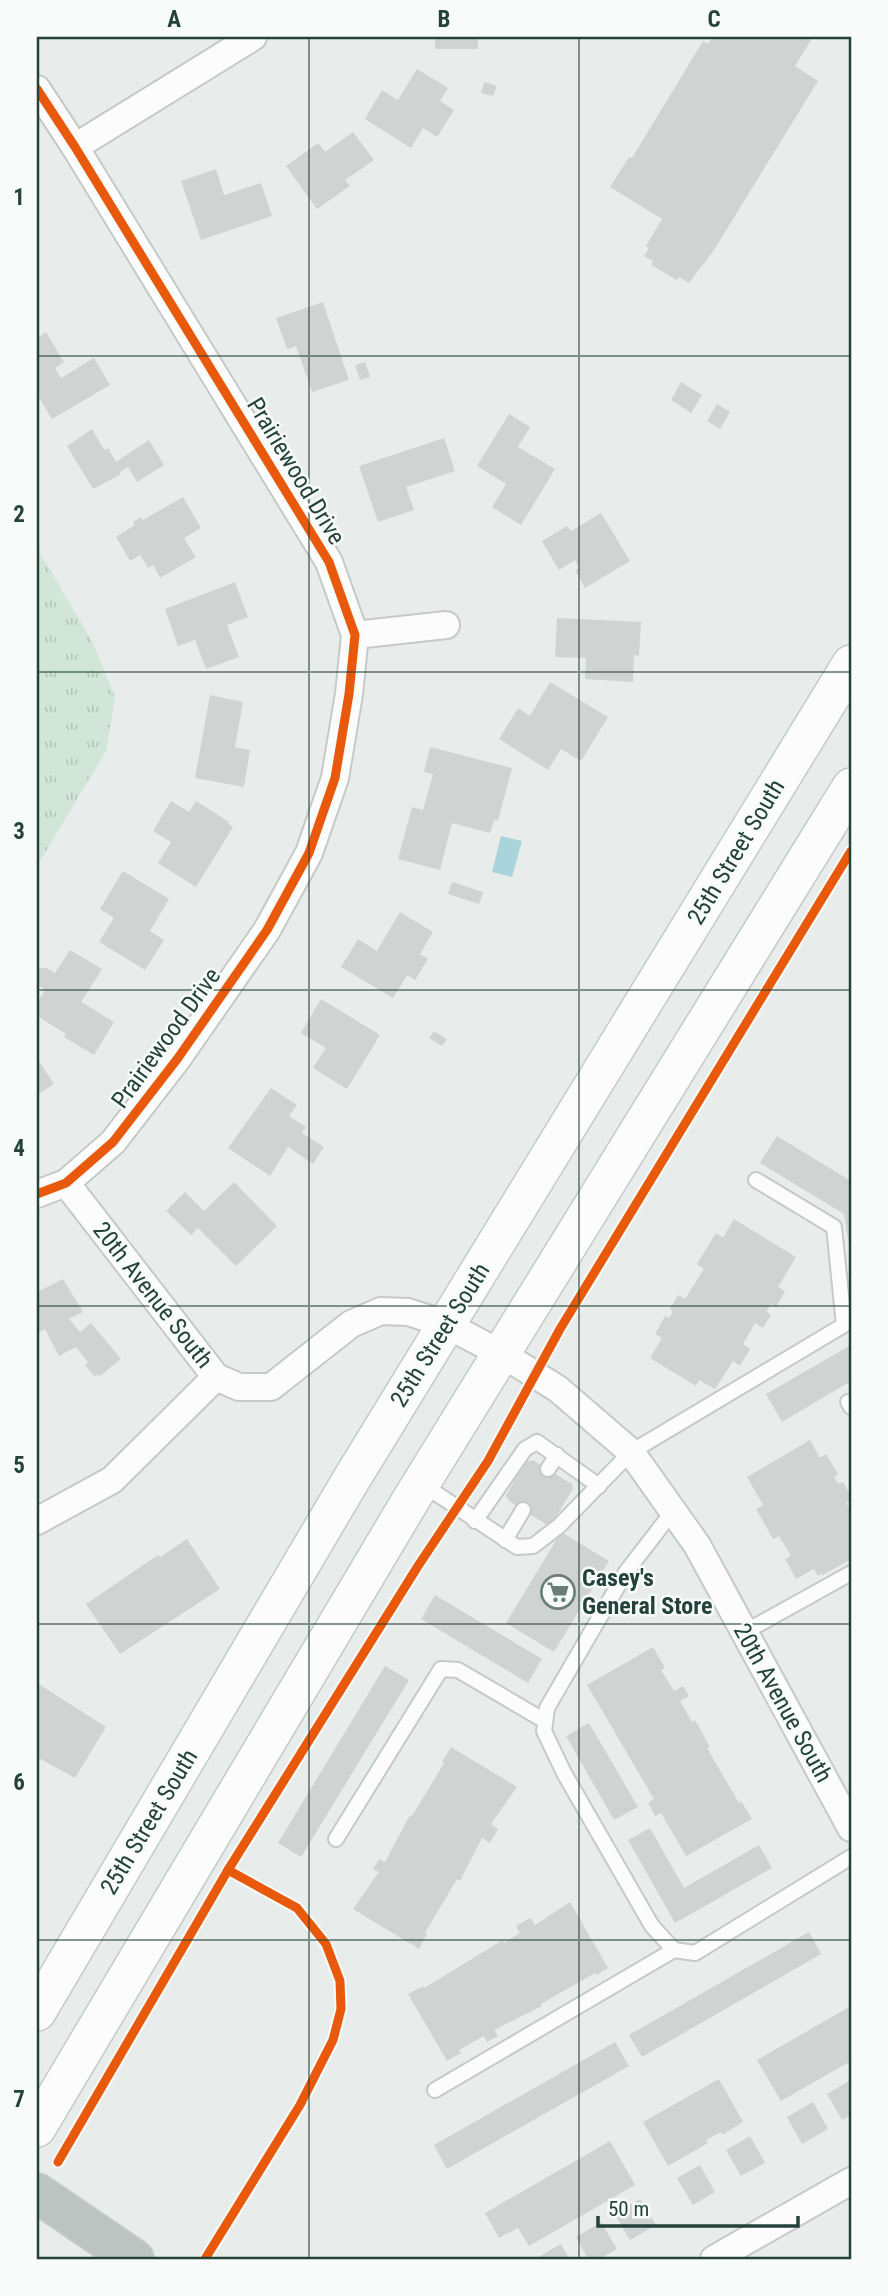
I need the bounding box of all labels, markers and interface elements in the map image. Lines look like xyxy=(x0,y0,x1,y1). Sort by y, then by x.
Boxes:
text: A xyxy=(167,6,181,33)
text: B xyxy=(438,6,450,33)
text: C xyxy=(707,6,721,33)
text: 1 xyxy=(13,184,25,211)
street label: Prairiewood Drive xyxy=(241,393,351,549)
text: 2 xyxy=(13,501,25,528)
street label: 25th Street South xyxy=(682,774,790,930)
text: 3 xyxy=(13,818,25,845)
street label: Prairiewood Drive xyxy=(106,963,226,1113)
text: 4 xyxy=(13,1135,25,1162)
street label: 20th Avenue South xyxy=(87,1217,219,1373)
street label: 25th Street South xyxy=(385,1258,495,1412)
text: 5 xyxy=(13,1452,25,1479)
place label: Casey's General Store xyxy=(582,1564,712,1620)
supermarket icon: Casey's General Store xyxy=(539,1573,577,1611)
street label: 20th Avenue South xyxy=(728,1619,838,1787)
street label: 25th Street South xyxy=(95,1744,203,1900)
text: 6 xyxy=(13,1769,25,1796)
text: 7 xyxy=(13,2086,25,2113)
scale bar xyxy=(598,2184,797,2228)
text: 50 m xyxy=(608,2197,649,2221)

